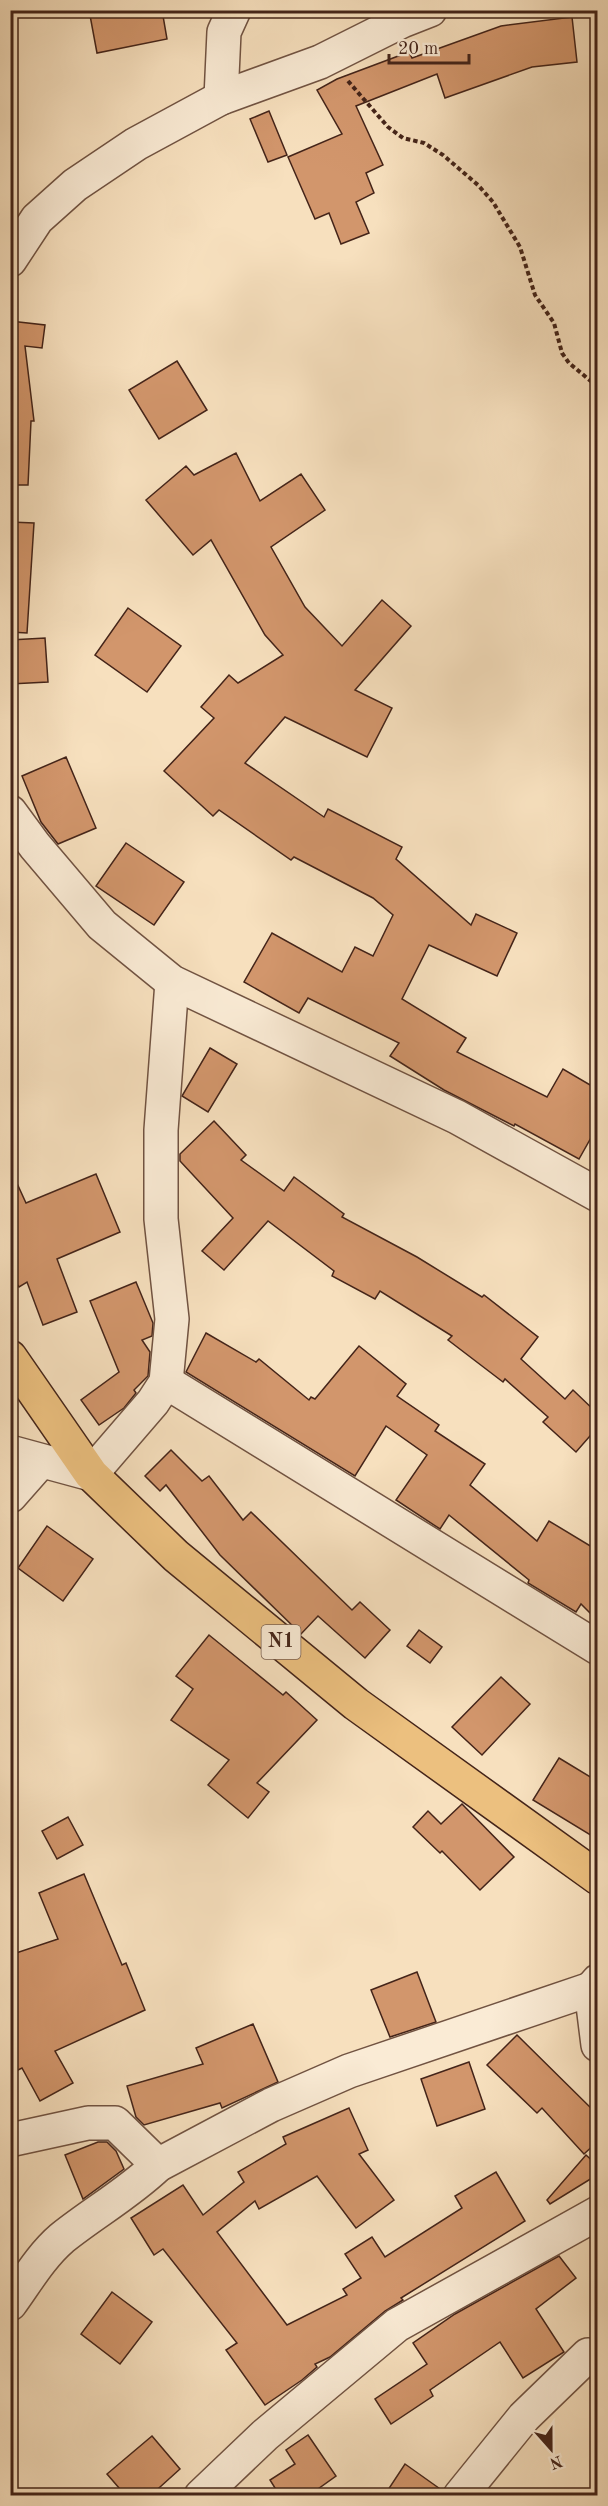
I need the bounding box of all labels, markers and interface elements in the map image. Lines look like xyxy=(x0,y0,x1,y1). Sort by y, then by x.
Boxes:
scale bar xyxy=(389,27,468,65)
text: 20 m xyxy=(398,40,438,58)
road number: N1 xyxy=(262,1625,300,1659)
north arrow xyxy=(521,2419,581,2479)
text: N xyxy=(546,2451,564,2471)

